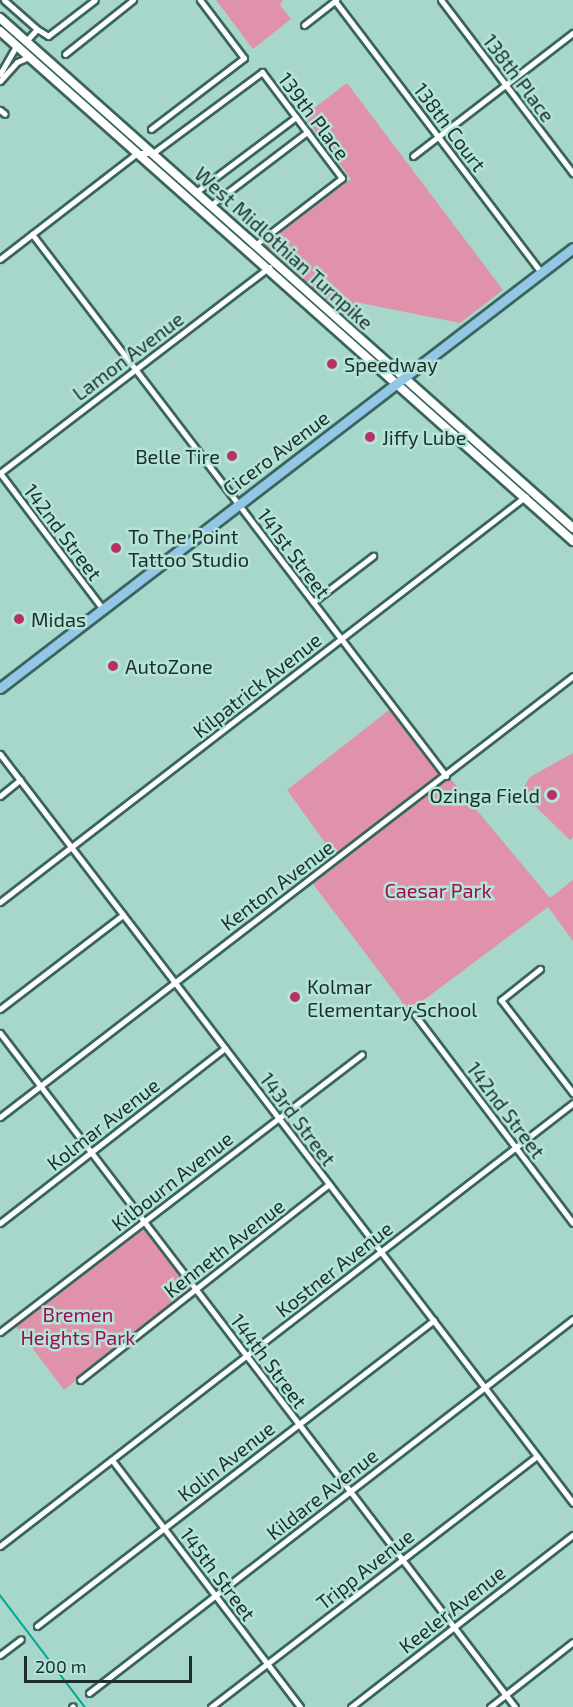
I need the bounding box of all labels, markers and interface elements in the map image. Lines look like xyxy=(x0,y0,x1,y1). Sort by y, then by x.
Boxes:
street label: 138th Place xyxy=(478,29,560,127)
street label: 139th Place xyxy=(273,68,355,164)
street label: 138th Court xyxy=(409,78,491,176)
street label: West Midlothian Turnpike xyxy=(190,161,378,335)
street label: Lamon Avenue xyxy=(68,306,188,406)
place label: Speedway xyxy=(344,352,438,376)
marker: Speedway xyxy=(325,357,339,371)
street label: Cicero Avenue xyxy=(218,405,334,501)
place label: Jiffy Lube xyxy=(382,425,467,449)
marker: Jiffy Lube xyxy=(363,430,377,444)
place label: Belle Tire xyxy=(135,444,220,468)
marker: Belle Tire xyxy=(225,449,239,463)
street label: 142nd Street xyxy=(19,479,107,585)
street label: 141st Street xyxy=(253,503,335,603)
place label: To The Point Tattoo Studio xyxy=(128,524,249,571)
marker: To The Point Tattoo Studio xyxy=(109,541,123,555)
place label: Midas xyxy=(31,607,86,631)
marker: Midas xyxy=(12,612,26,626)
street label: Kilpatrick Avenue xyxy=(188,627,326,743)
place label: AutoZone xyxy=(125,654,213,678)
marker: AutoZone xyxy=(106,659,120,673)
place label: Ozinga Field xyxy=(429,783,540,807)
marker: Ozinga Field xyxy=(545,788,559,802)
street label: Kenton Avenue xyxy=(215,834,339,936)
park label: Caesar Park xyxy=(384,878,492,902)
place label: Kolmar Elementary School xyxy=(307,974,478,1021)
marker: Kolmar Elementary School xyxy=(288,990,302,1004)
street label: 142nd Street xyxy=(462,1057,550,1163)
street label: 143rd Street xyxy=(255,1068,341,1170)
street label: Kolmar Avenue xyxy=(42,1072,164,1176)
street label: Kilbourn Avenue xyxy=(106,1126,238,1236)
street label: Kenneth Avenue xyxy=(159,1193,289,1303)
street label: Kostner Avenue xyxy=(270,1216,398,1322)
park label: Bremen Heights Park xyxy=(21,1303,135,1350)
street label: 144th Street xyxy=(226,1309,312,1413)
street label: Kolin Avenue xyxy=(173,1416,279,1506)
street label: Kildare Avenue xyxy=(261,1443,383,1545)
street label: 145th Street xyxy=(175,1523,261,1625)
street label: Tripp Avenue xyxy=(311,1523,419,1615)
street label: Keeler Avenue xyxy=(394,1560,510,1658)
scale bar xyxy=(27,1644,195,1682)
text: 200 m xyxy=(35,1655,87,1677)

